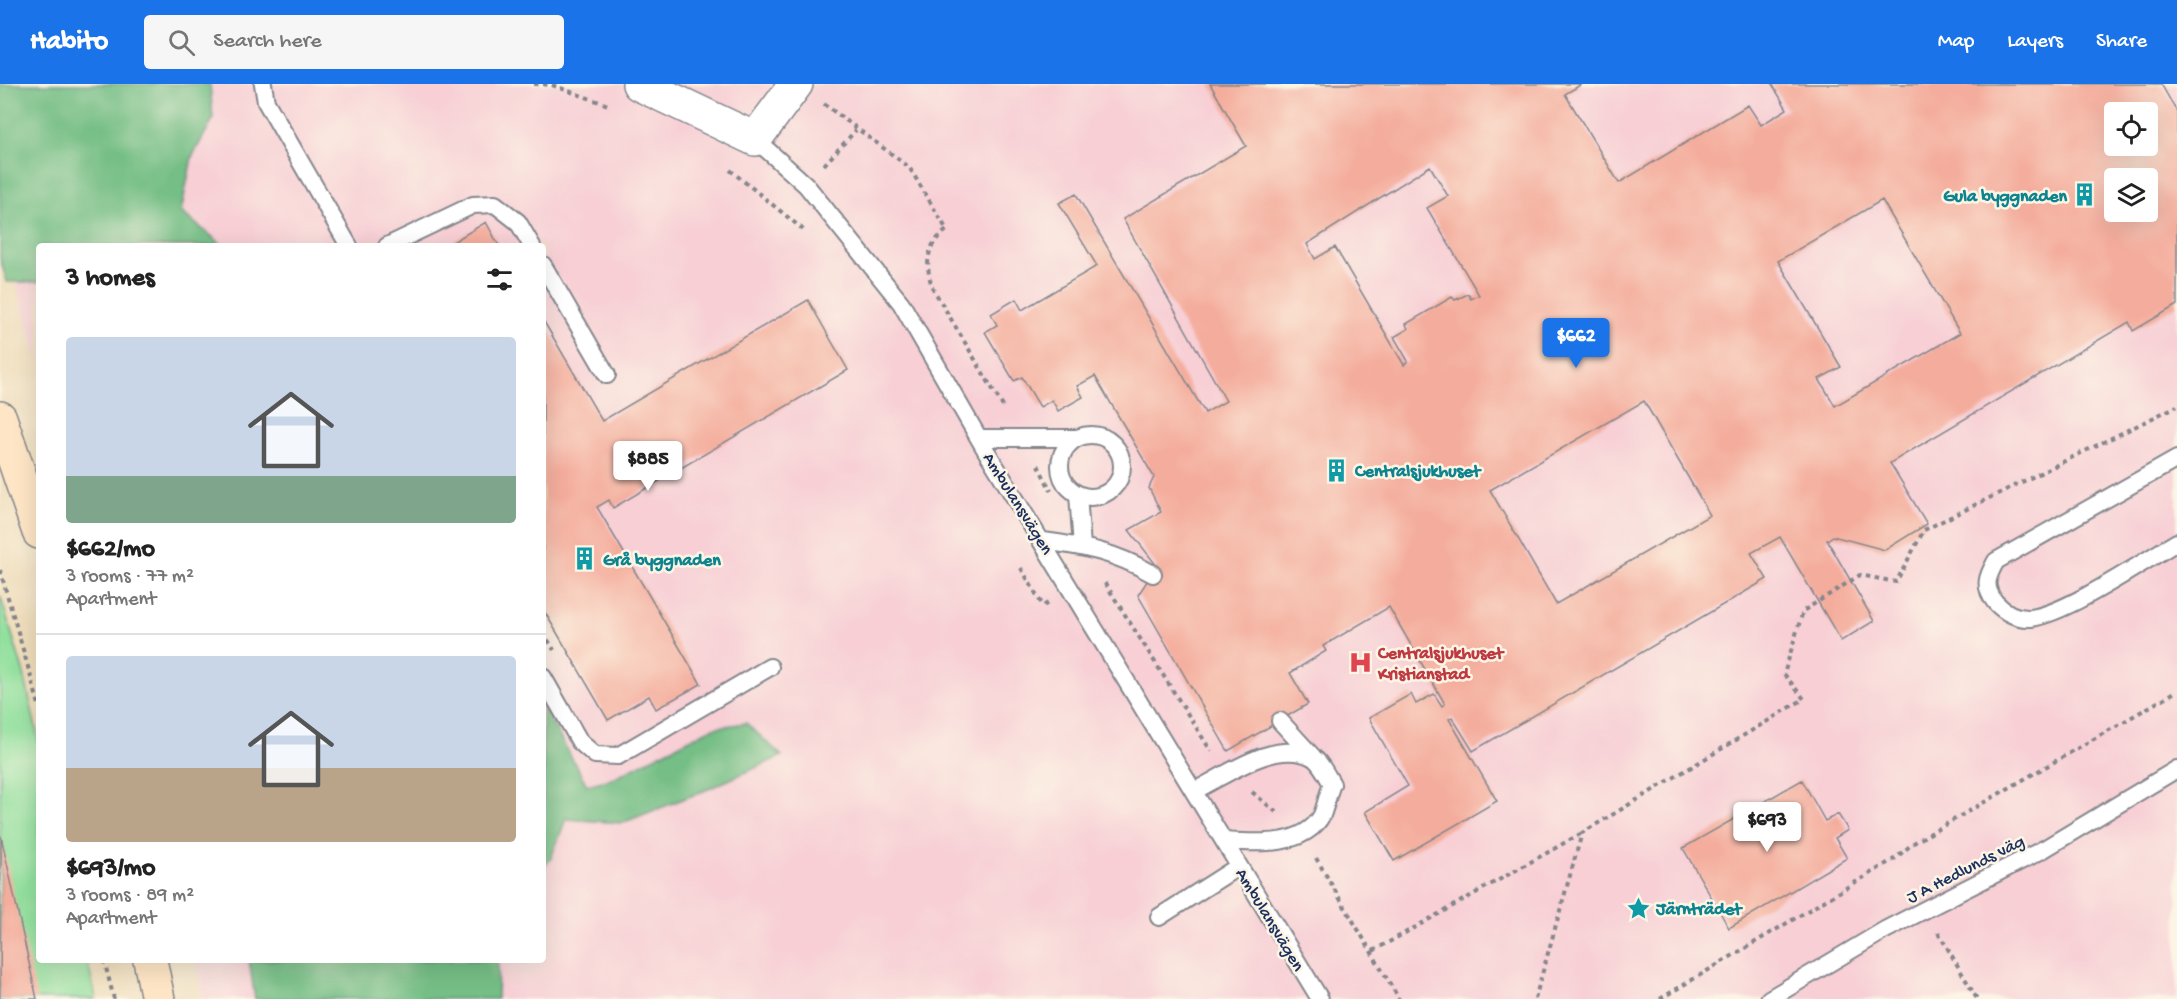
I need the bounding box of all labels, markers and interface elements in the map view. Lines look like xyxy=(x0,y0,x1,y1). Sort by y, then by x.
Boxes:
search box xyxy=(144,15,564,69)
text: Habito xyxy=(30,26,108,59)
icon: search xyxy=(165,26,198,59)
text: Search here xyxy=(213,29,322,55)
text: Map xyxy=(1938,30,1974,55)
text: Layers xyxy=(2007,30,2063,55)
text: Share xyxy=(2096,30,2147,55)
map controls xyxy=(2104,102,2158,222)
button: locate xyxy=(2104,102,2158,156)
button: layers xyxy=(2104,168,2158,222)
building icon: Gula byggnaden xyxy=(2072,182,2098,208)
place label: Gula byggnaden xyxy=(1943,187,2067,208)
icon: filters xyxy=(483,263,516,296)
text: 3 homes xyxy=(66,264,155,295)
pin: $662 xyxy=(1540,318,1612,369)
text: $662 xyxy=(1556,326,1596,349)
icon: home xyxy=(237,376,345,484)
pin: $885 xyxy=(612,441,684,492)
text: $885 xyxy=(627,449,669,472)
street label: Ambulansvägen xyxy=(977,449,1057,560)
building icon: Centralsjukhuset xyxy=(1324,457,1350,483)
place label: Centralsjukhuset xyxy=(1354,462,1482,483)
text: $662/mo xyxy=(66,535,155,566)
building icon: Grå byggnaden xyxy=(572,546,598,572)
place label: Grå byggnaden xyxy=(603,551,721,572)
text: 3 rooms · 77 m² xyxy=(66,566,194,589)
text: Apartment xyxy=(66,589,156,612)
place label: Centralsjukhuset Kristianstad xyxy=(1377,644,1505,686)
hospital icon: Centralsjukhuset Kristianstad xyxy=(1347,649,1373,675)
icon: home xyxy=(237,695,345,803)
pin: $693 xyxy=(1731,802,1803,853)
text: $693 xyxy=(1747,810,1787,833)
street label: J A Hedlunds väg xyxy=(1904,832,2029,909)
text: $693/mo xyxy=(66,854,156,885)
street label: Ambulansvägen xyxy=(1230,865,1308,976)
text: 3 rooms · 89 m² xyxy=(66,885,194,908)
place icon: Järnträdet xyxy=(1625,895,1651,921)
place label: Järnträdet xyxy=(1655,900,1743,921)
text: Apartment xyxy=(66,908,156,931)

